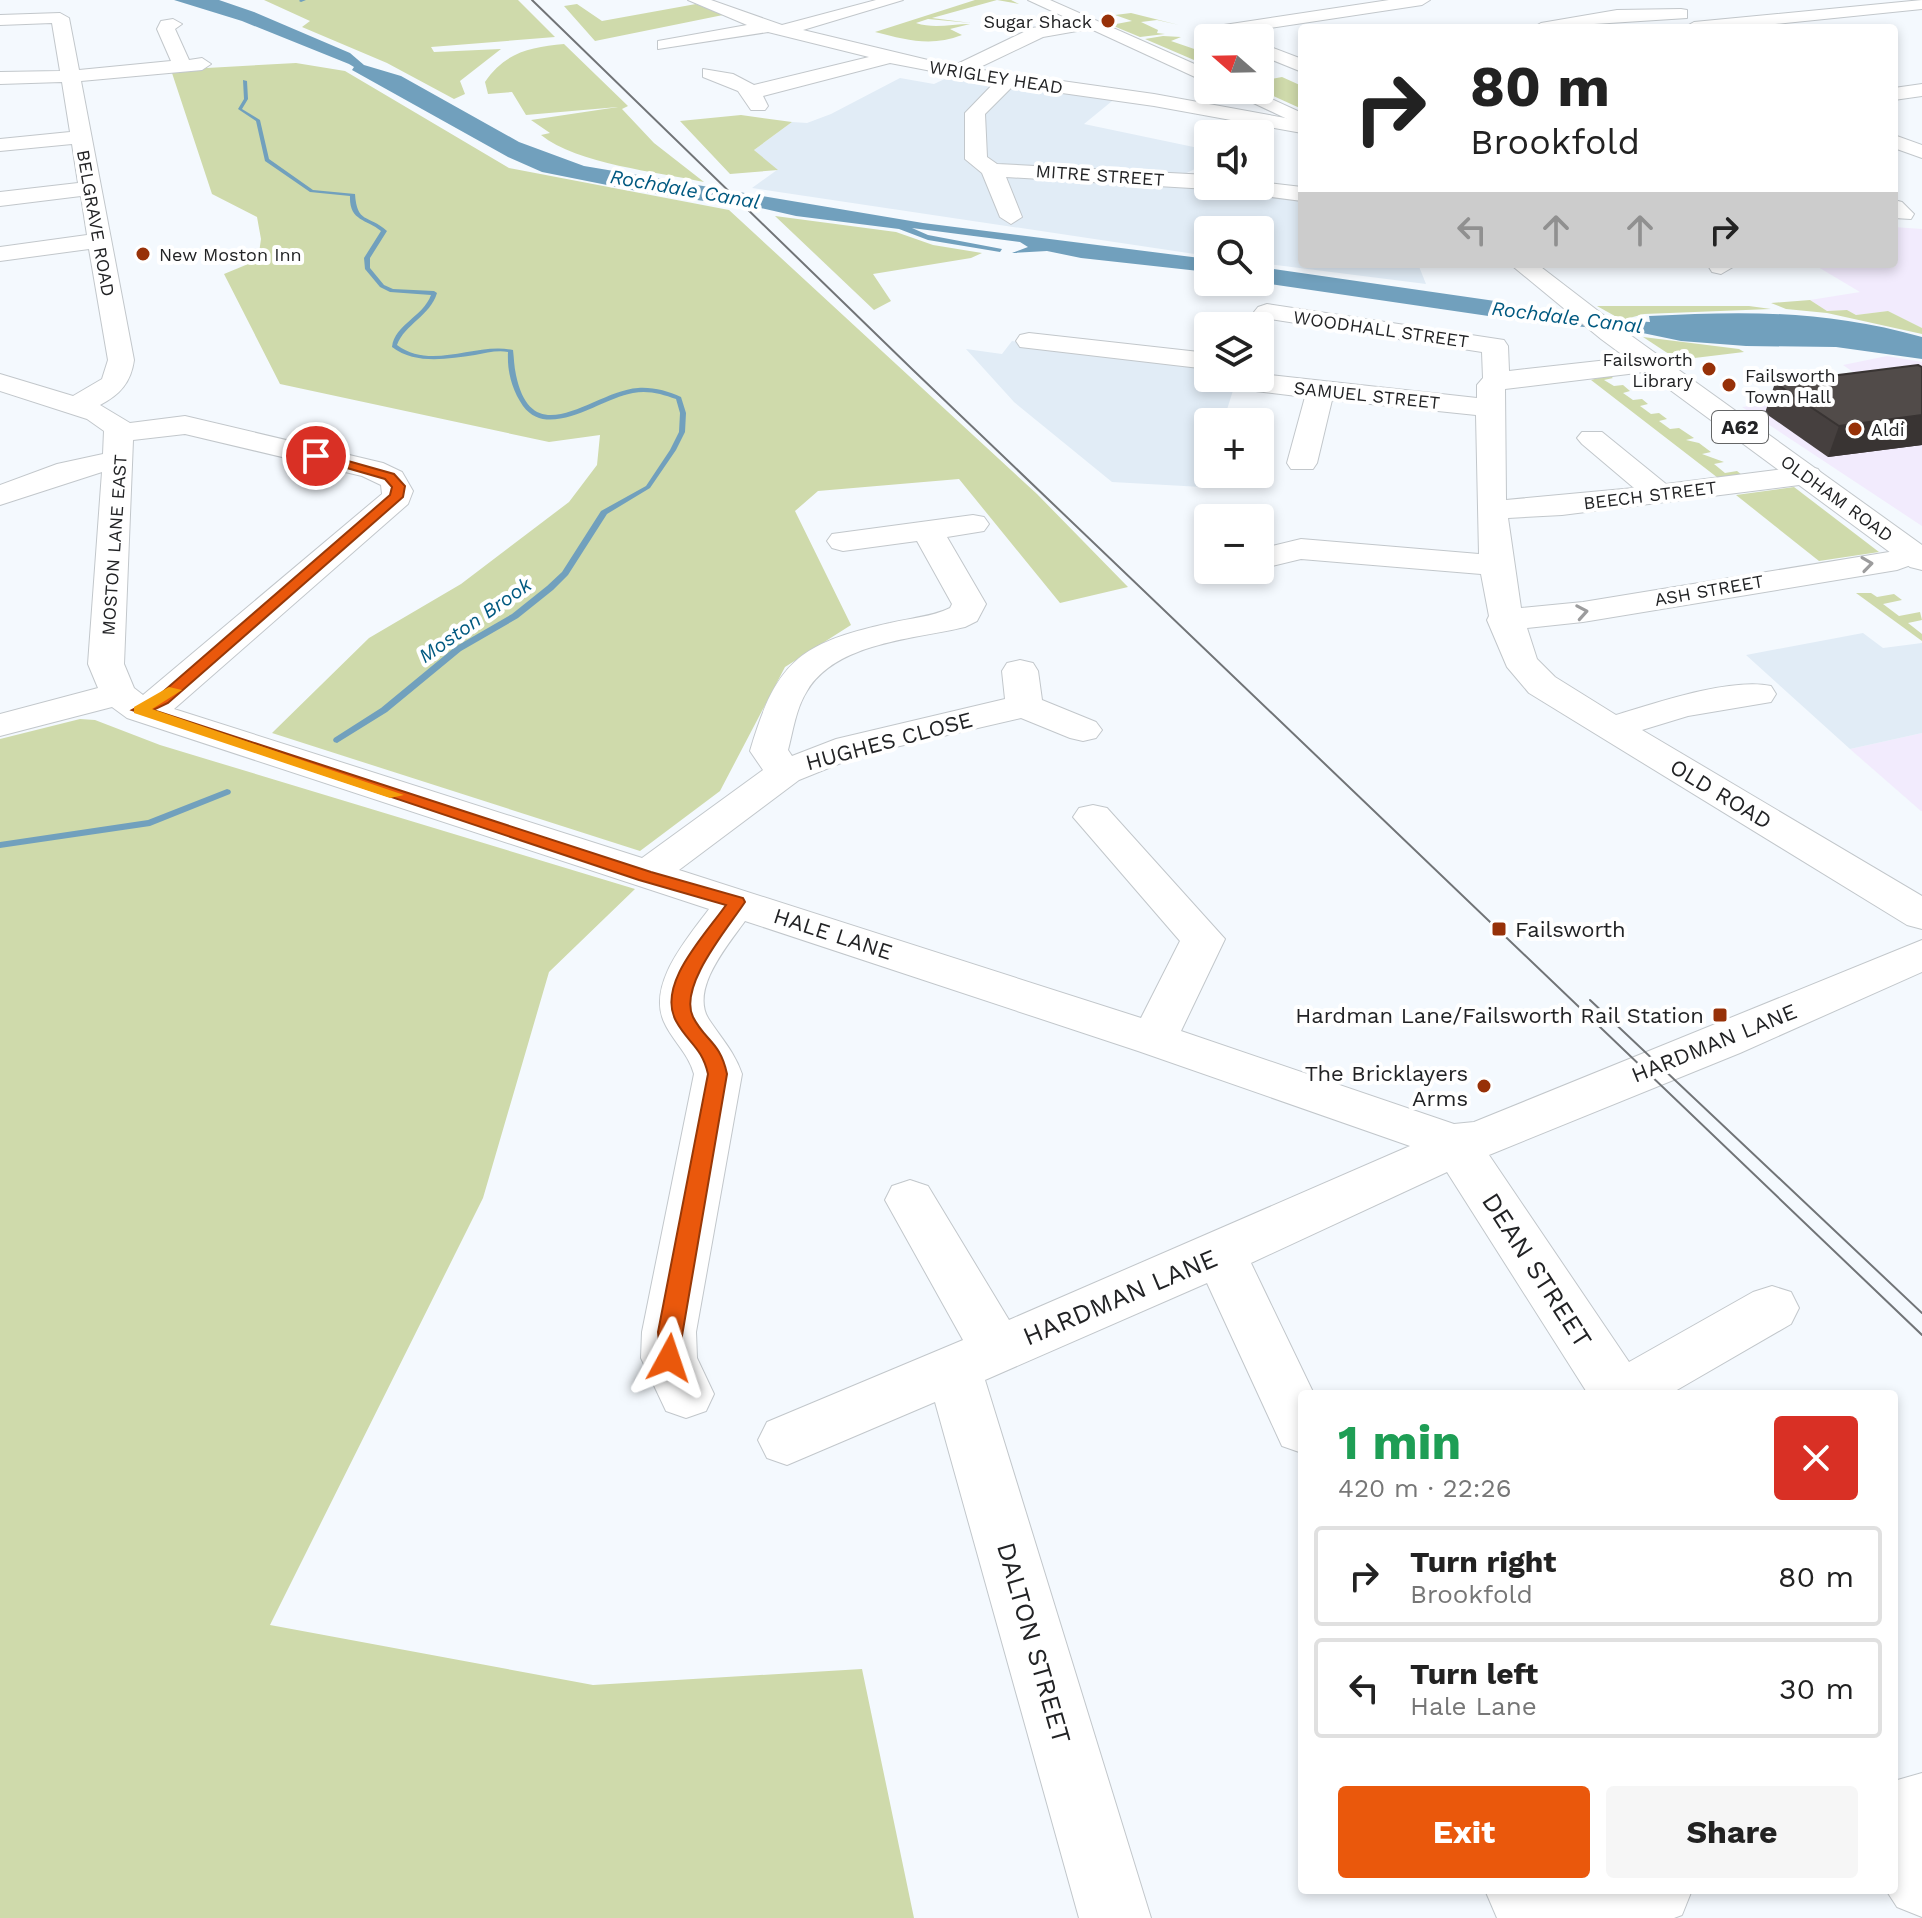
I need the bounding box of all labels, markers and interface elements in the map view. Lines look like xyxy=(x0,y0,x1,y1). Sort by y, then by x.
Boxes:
place label: Sugar Shack xyxy=(983,11,1092,32)
marker: Sugar Shack xyxy=(1099,12,1117,30)
north arrow xyxy=(1194,24,1274,104)
map controls xyxy=(1194,24,1274,584)
text: 80 m xyxy=(1470,54,1610,120)
street label: WRIGLEY HEAD xyxy=(928,56,1064,98)
icon: right xyxy=(1338,56,1442,160)
button: sound xyxy=(1194,120,1274,200)
text: Brookfold xyxy=(1470,121,1640,163)
street label: BELGRAVE ROAD xyxy=(73,148,119,298)
street label: MITRE STREET xyxy=(1035,160,1165,190)
water label: Rochdale Canal xyxy=(608,164,762,214)
icon: left xyxy=(1450,208,1494,252)
icon: ahead xyxy=(1534,208,1578,252)
icon: ahead xyxy=(1618,208,1662,252)
icon: right xyxy=(1702,208,1746,252)
button: search xyxy=(1194,216,1274,296)
place label: New Moston Inn xyxy=(159,244,302,265)
marker: New Moston Inn xyxy=(134,245,152,263)
water label: Rochdale Canal xyxy=(1490,296,1644,338)
street label: WOODHALL STREET xyxy=(1292,306,1470,352)
button: layers xyxy=(1194,312,1274,392)
place label: Failsworth Library xyxy=(1602,349,1694,391)
marker: Failsworth Library xyxy=(1700,360,1718,378)
place label: Failsworth Town Hall xyxy=(1745,365,1836,407)
marker: Failsworth Town Hall xyxy=(1720,376,1738,394)
street label: SAMUEL STREET xyxy=(1293,377,1441,413)
button: + xyxy=(1194,408,1274,488)
road number: A62 xyxy=(1712,411,1768,443)
place label: Aldi xyxy=(1871,419,1904,440)
marker: Aldi xyxy=(1846,420,1864,438)
pin xyxy=(282,422,350,490)
icon: arrive xyxy=(294,434,338,478)
street label: OLDHAM ROAD xyxy=(1777,450,1897,546)
street label: MOSTON LANE EAST xyxy=(97,454,131,636)
street label: BEECH STREET xyxy=(1582,476,1718,514)
button: − xyxy=(1194,504,1274,584)
one-way arrow xyxy=(1860,556,1874,573)
street label: ASH STREET xyxy=(1653,570,1765,610)
water label: Moston Brook xyxy=(414,572,537,668)
one-way arrow xyxy=(1575,604,1588,621)
street label: HUGHES CLOSE xyxy=(803,707,975,775)
street label: OLD ROAD xyxy=(1666,754,1776,834)
street label: HALE LANE xyxy=(771,903,895,965)
place label: Failsworth xyxy=(1515,917,1626,942)
marker: Failsworth xyxy=(1490,920,1508,938)
street label: HARDMAN LANE xyxy=(1628,998,1800,1088)
place label: Hardman Lane/Failsworth Rail Station xyxy=(1295,1003,1704,1028)
marker: Hardman Lane/Failsworth Rail Station xyxy=(1711,1006,1729,1024)
place label: The Bricklayers Arms xyxy=(1305,1061,1468,1111)
marker: The Bricklayers Arms xyxy=(1475,1077,1493,1095)
street label: DEAN STREET xyxy=(1476,1187,1598,1353)
street label: HARDMAN LANE xyxy=(1018,1243,1222,1351)
position arrow xyxy=(627,1316,711,1400)
text: 1 min xyxy=(1338,1414,1461,1471)
button: close xyxy=(1774,1416,1858,1500)
text: 420 m · 22:26 xyxy=(1338,1473,1511,1503)
street label: DALTON STREET xyxy=(991,1539,1077,1747)
text: Turn right xyxy=(1410,1544,1556,1579)
icon: right xyxy=(1342,1554,1386,1598)
text: 80 m xyxy=(1778,1559,1854,1594)
text: Brookfold xyxy=(1410,1579,1533,1609)
text: Turn left xyxy=(1410,1656,1538,1691)
icon: left xyxy=(1342,1666,1386,1710)
text: 30 m xyxy=(1779,1671,1854,1706)
text: Hale Lane xyxy=(1410,1691,1537,1721)
button: Exit xyxy=(1338,1786,1590,1878)
button: Share xyxy=(1606,1786,1858,1878)

